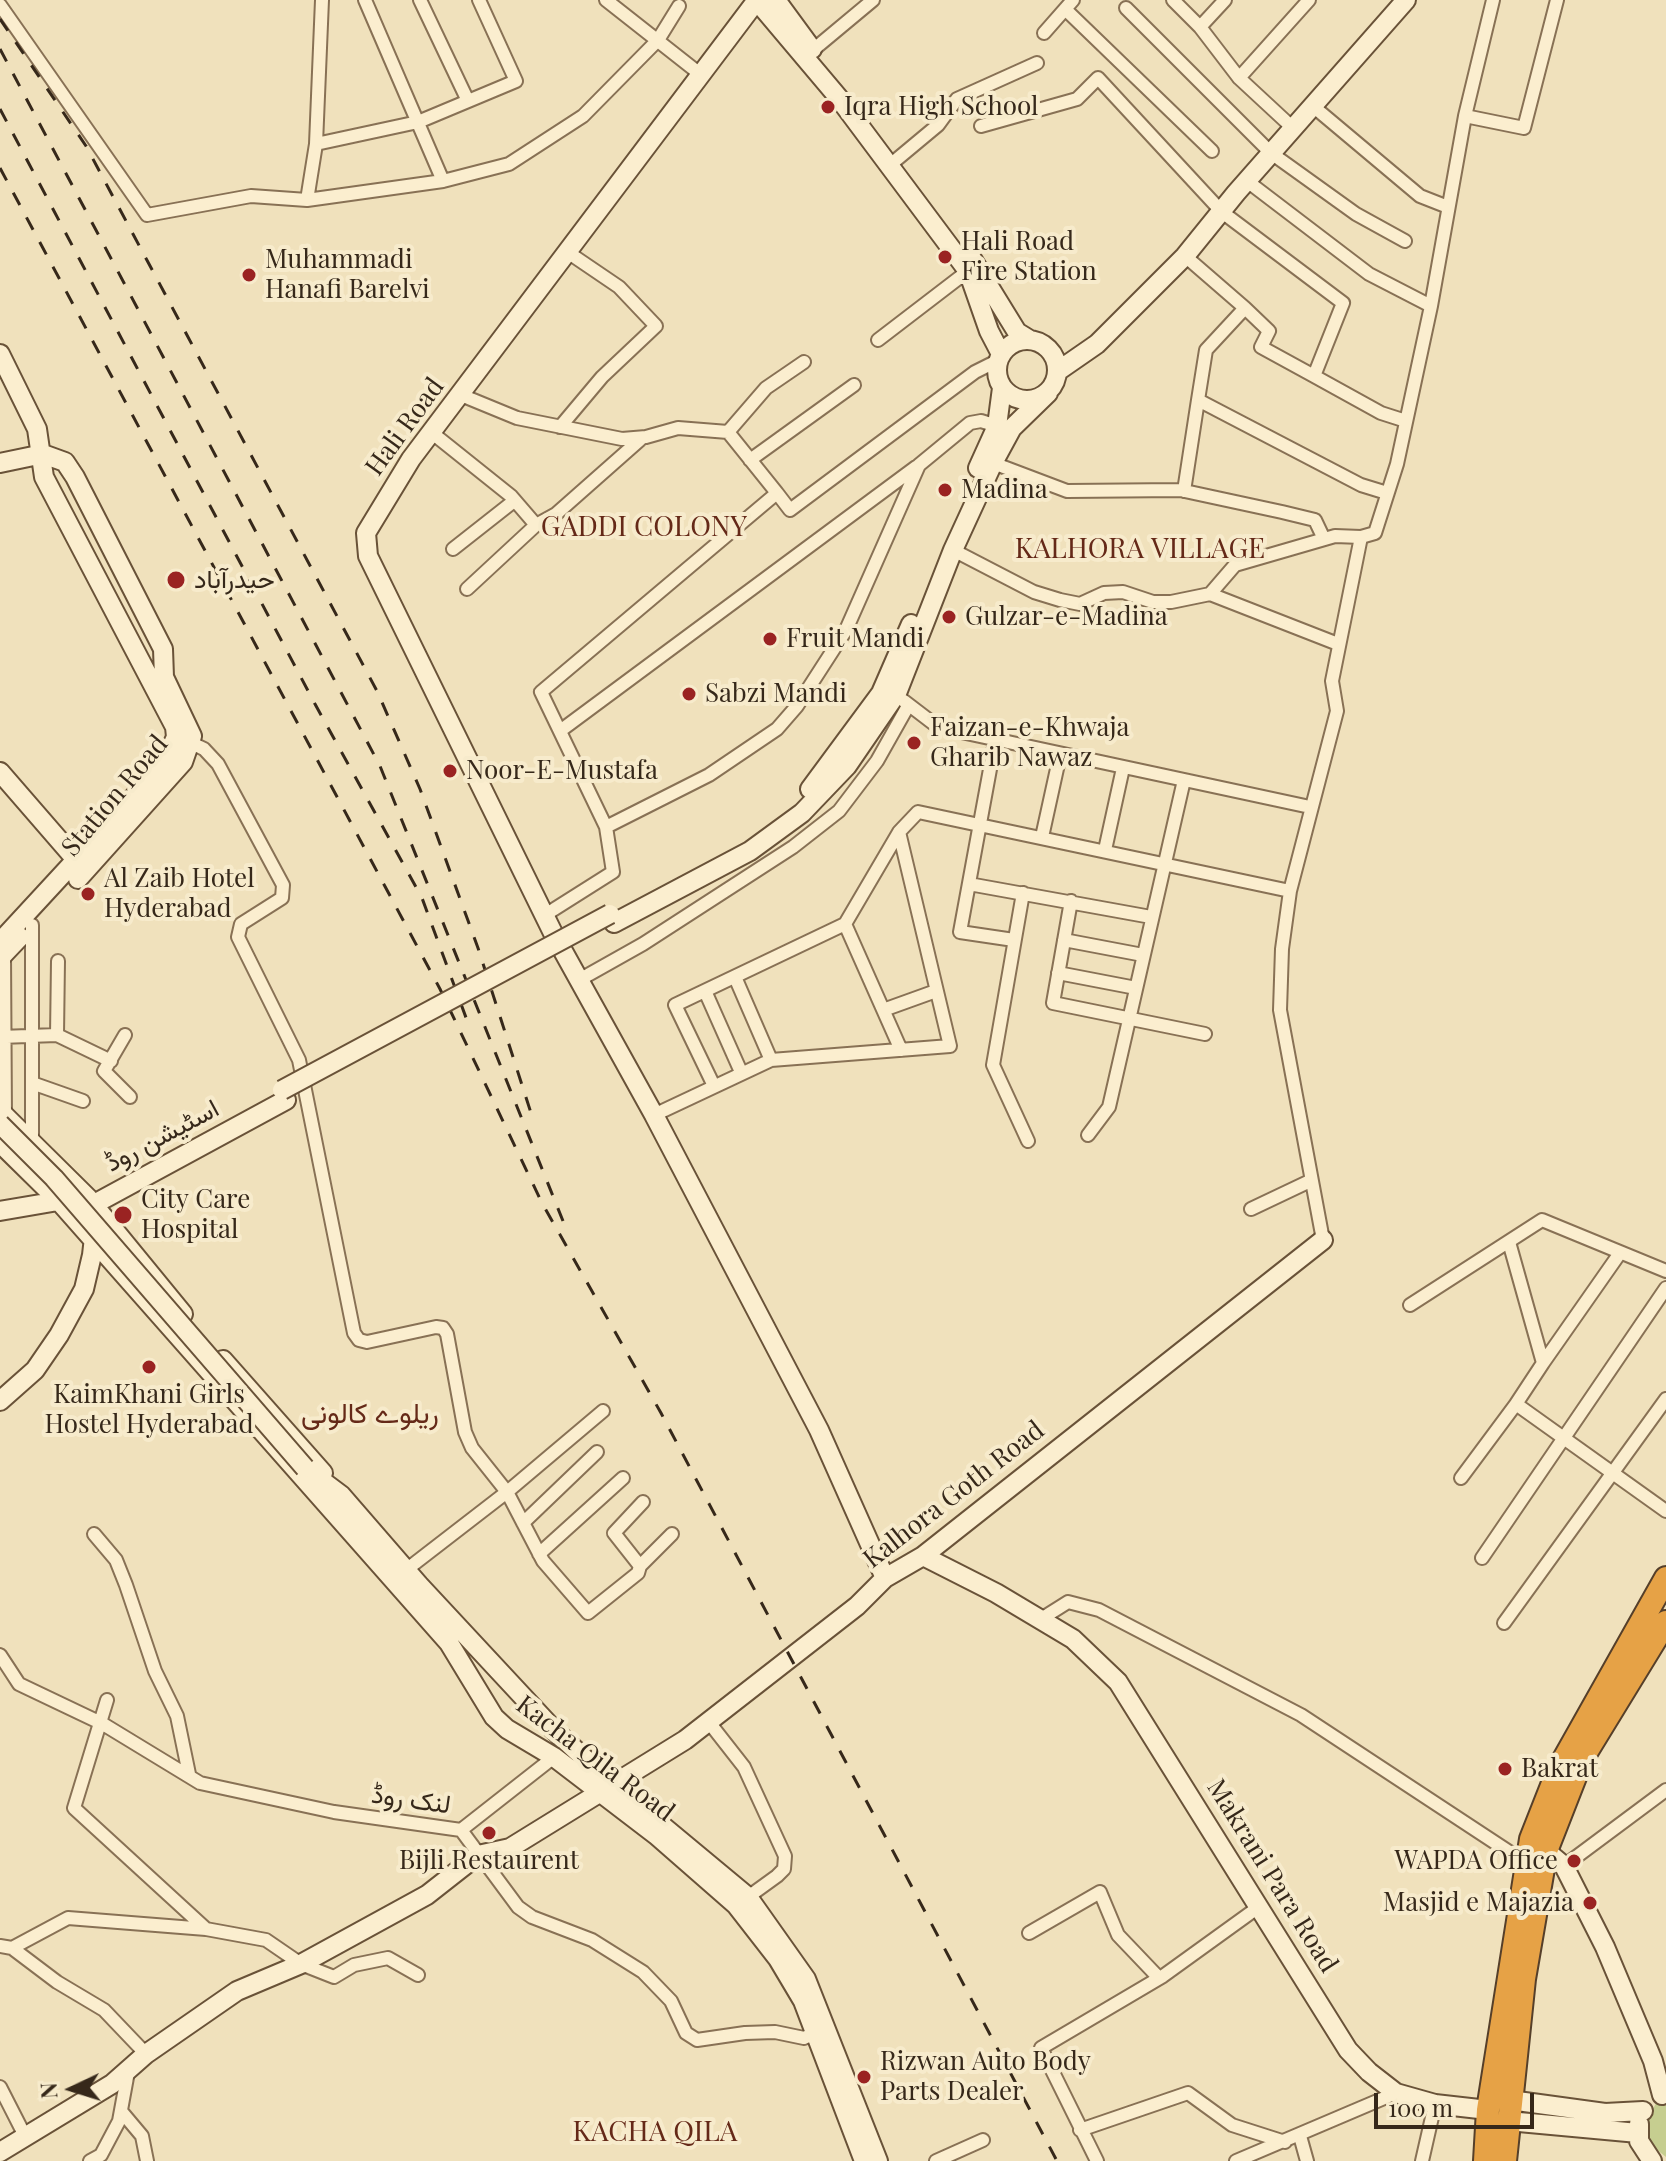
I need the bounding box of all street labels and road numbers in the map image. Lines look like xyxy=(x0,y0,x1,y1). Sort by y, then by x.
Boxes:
street label: Hali Road xyxy=(359,372,451,482)
street label: Station Road xyxy=(55,729,175,863)
street label: اسٹیشن روڈ xyxy=(100,1093,224,1179)
street label: Kalhora Goth Road xyxy=(857,1415,1051,1575)
street label: Kacha Qila Road xyxy=(510,1689,680,1829)
street label: Makrani Para Road xyxy=(1200,1774,1344,1978)
street label: لنک روڈ xyxy=(369,1779,453,1821)

